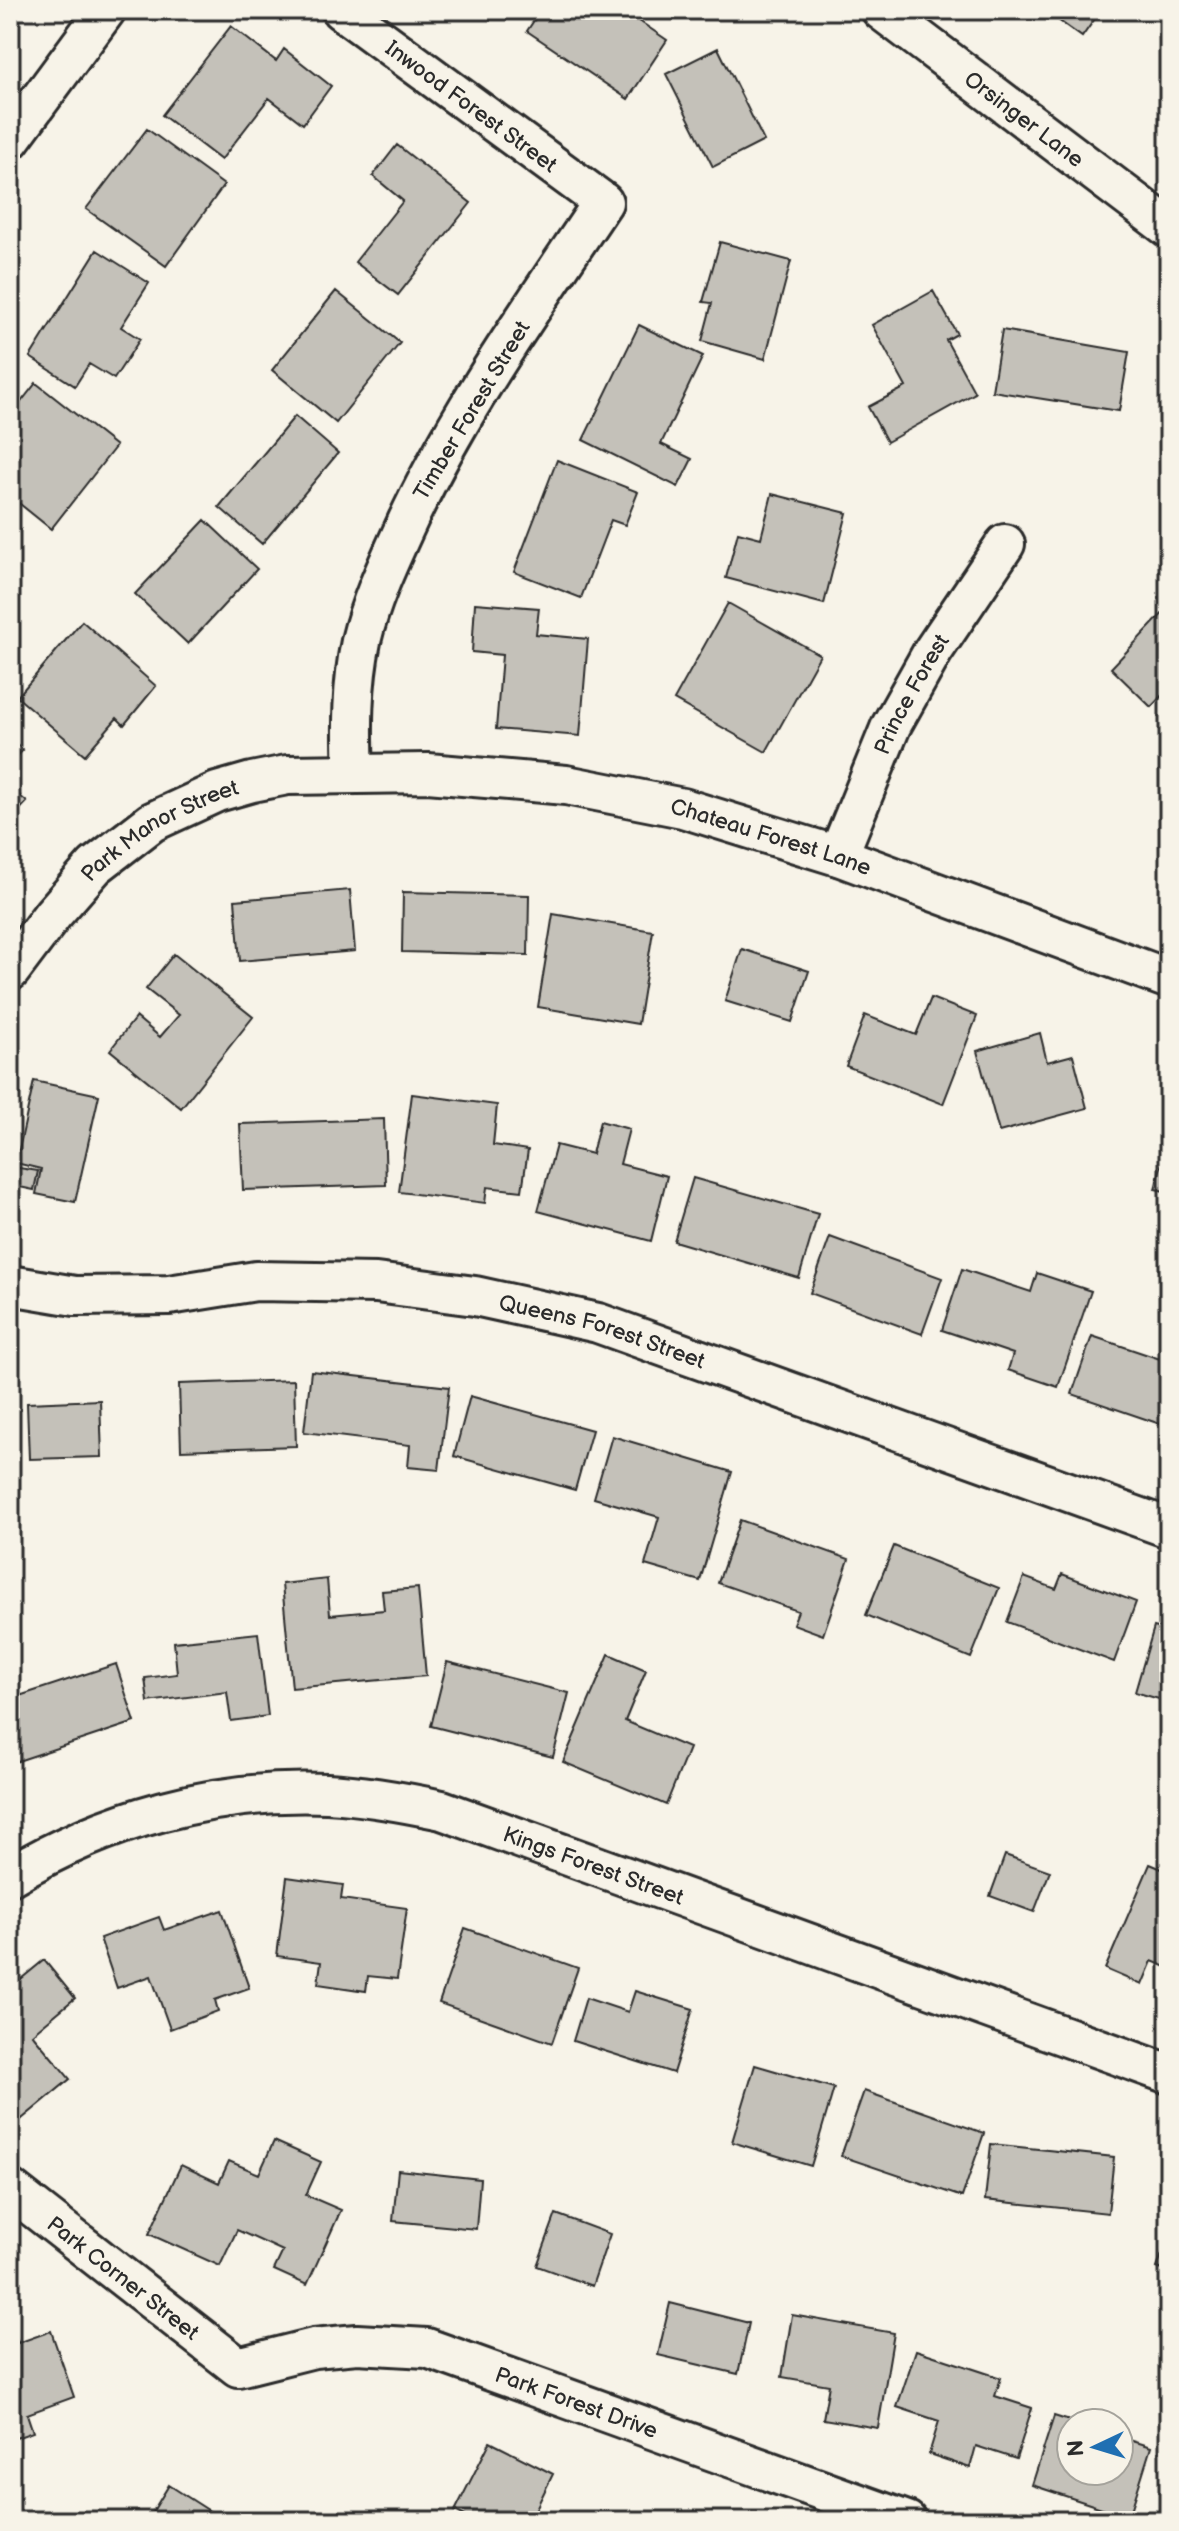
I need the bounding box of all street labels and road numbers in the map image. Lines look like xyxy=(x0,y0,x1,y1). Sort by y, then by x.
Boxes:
street label: Inwood Forest Street xyxy=(380,35,562,179)
street label: Orsinger Lane xyxy=(959,66,1089,174)
street label: Timber Forest Street xyxy=(408,316,537,505)
street label: Prince Forest xyxy=(869,629,956,759)
street label: Park Manor Street xyxy=(76,775,242,887)
street label: Chateau Forest Lane xyxy=(668,794,875,882)
street label: Queens Forest Street xyxy=(496,1290,709,1375)
street label: Kings Forest Street xyxy=(499,1821,687,1912)
street label: Park Corner Street xyxy=(41,2211,204,2347)
street label: Park Forest Drive xyxy=(491,2362,661,2445)

